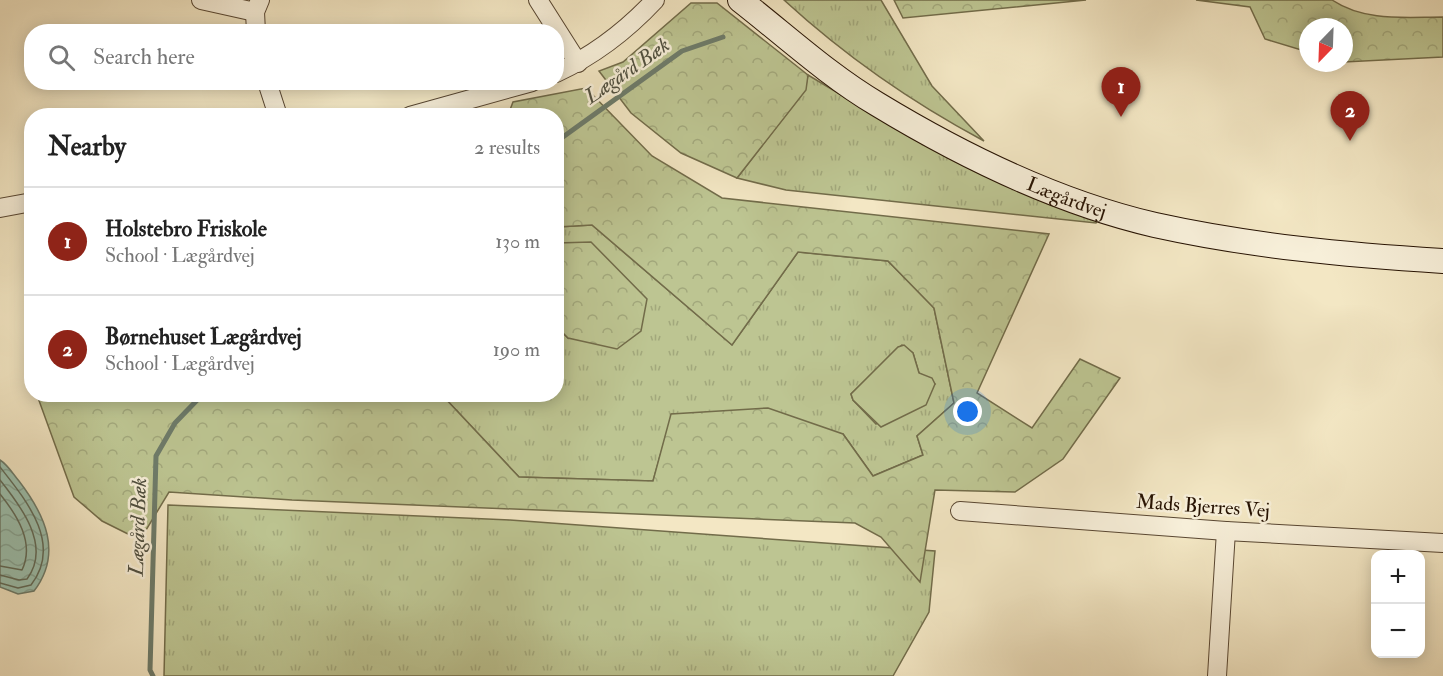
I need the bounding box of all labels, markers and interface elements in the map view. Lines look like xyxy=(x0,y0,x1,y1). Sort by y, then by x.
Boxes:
north arrow xyxy=(1299,18,1353,72)
search box xyxy=(24,24,564,90)
water label: Lægård Bæk xyxy=(578,32,675,111)
icon: search xyxy=(45,41,78,74)
text: Search here xyxy=(93,43,195,71)
pin: 1 xyxy=(1102,68,1140,117)
pin: 2 xyxy=(1330,92,1370,141)
text: Nearby xyxy=(48,131,126,163)
text: 2 results xyxy=(474,135,540,160)
street label: Lægårdvej xyxy=(1023,171,1110,223)
text: Holstebro Friskole xyxy=(105,215,267,243)
text: 1 xyxy=(64,229,71,254)
text: 130 m xyxy=(495,229,540,254)
text: School · Lægårdvej xyxy=(105,243,255,268)
text: Børnehuset Lægårdvej xyxy=(105,323,302,351)
text: 2 xyxy=(62,337,73,362)
text: 190 m xyxy=(493,337,540,362)
text: School · Lægårdvej xyxy=(105,351,255,376)
your location xyxy=(953,397,982,426)
water label: Lægård Bæk xyxy=(123,477,153,578)
street label: Mads Bjerres Vej xyxy=(1135,489,1271,523)
map controls xyxy=(1371,550,1425,658)
button: + xyxy=(1371,550,1425,604)
button: − xyxy=(1371,604,1425,658)

